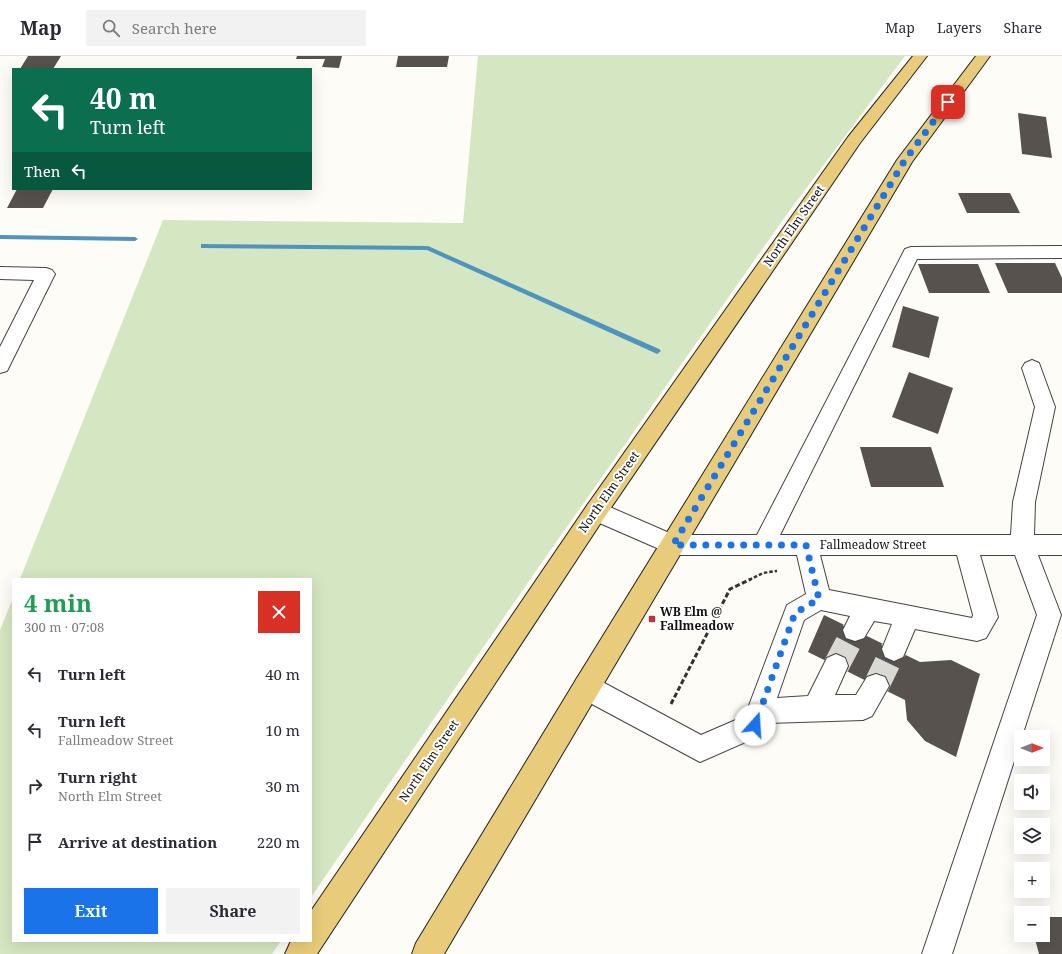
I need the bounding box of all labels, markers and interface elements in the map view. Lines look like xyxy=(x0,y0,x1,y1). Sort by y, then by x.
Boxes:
search box xyxy=(86,10,366,46)
text: Map xyxy=(20,15,62,41)
icon: search xyxy=(100,17,122,39)
text: Search here xyxy=(132,18,217,38)
text: Map xyxy=(885,18,915,37)
text: Layers xyxy=(937,18,982,37)
text: Share xyxy=(1004,18,1042,37)
text: 40 m xyxy=(90,79,157,117)
icon: left xyxy=(24,84,76,136)
pin xyxy=(931,85,965,119)
icon: arrive xyxy=(937,91,959,113)
text: Turn left xyxy=(90,115,165,139)
icon: left xyxy=(68,160,90,182)
text: Then xyxy=(24,161,60,181)
street label: North Elm Street xyxy=(759,182,828,270)
street label: North Elm Street xyxy=(574,448,643,536)
street label: Fallmeadow Street xyxy=(820,536,926,553)
text: 4 min xyxy=(24,586,92,619)
button: close xyxy=(258,591,300,633)
place label: WB Elm @ Fallmeadow xyxy=(660,603,735,634)
marker: WB Elm @ Fallmeadow xyxy=(647,614,657,624)
text: 300 m · 07:08 xyxy=(24,618,104,636)
icon: left xyxy=(24,663,46,685)
text: Turn left xyxy=(58,664,126,684)
text: 40 m xyxy=(265,664,300,684)
position arrow xyxy=(734,704,776,746)
text: Turn left xyxy=(58,711,126,731)
street label: North Elm Street xyxy=(395,716,462,805)
icon: left xyxy=(24,719,46,741)
text: 10 m xyxy=(265,720,300,740)
north arrow xyxy=(1014,730,1050,766)
map controls xyxy=(1014,730,1050,942)
text: Fallmeadow Street xyxy=(58,731,173,749)
text: Turn right xyxy=(58,767,137,787)
button: sound xyxy=(1014,774,1050,810)
icon: right xyxy=(24,775,46,797)
text: 30 m xyxy=(265,776,300,796)
text: North Elm Street xyxy=(58,787,162,805)
button: layers xyxy=(1014,818,1050,854)
icon: arrive xyxy=(24,831,46,853)
text: Arrive at destination xyxy=(58,832,217,852)
text: 220 m xyxy=(257,832,300,852)
button: + xyxy=(1014,862,1050,898)
button: Exit xyxy=(24,888,158,934)
button: Share xyxy=(166,888,300,934)
button: − xyxy=(1014,906,1050,942)

